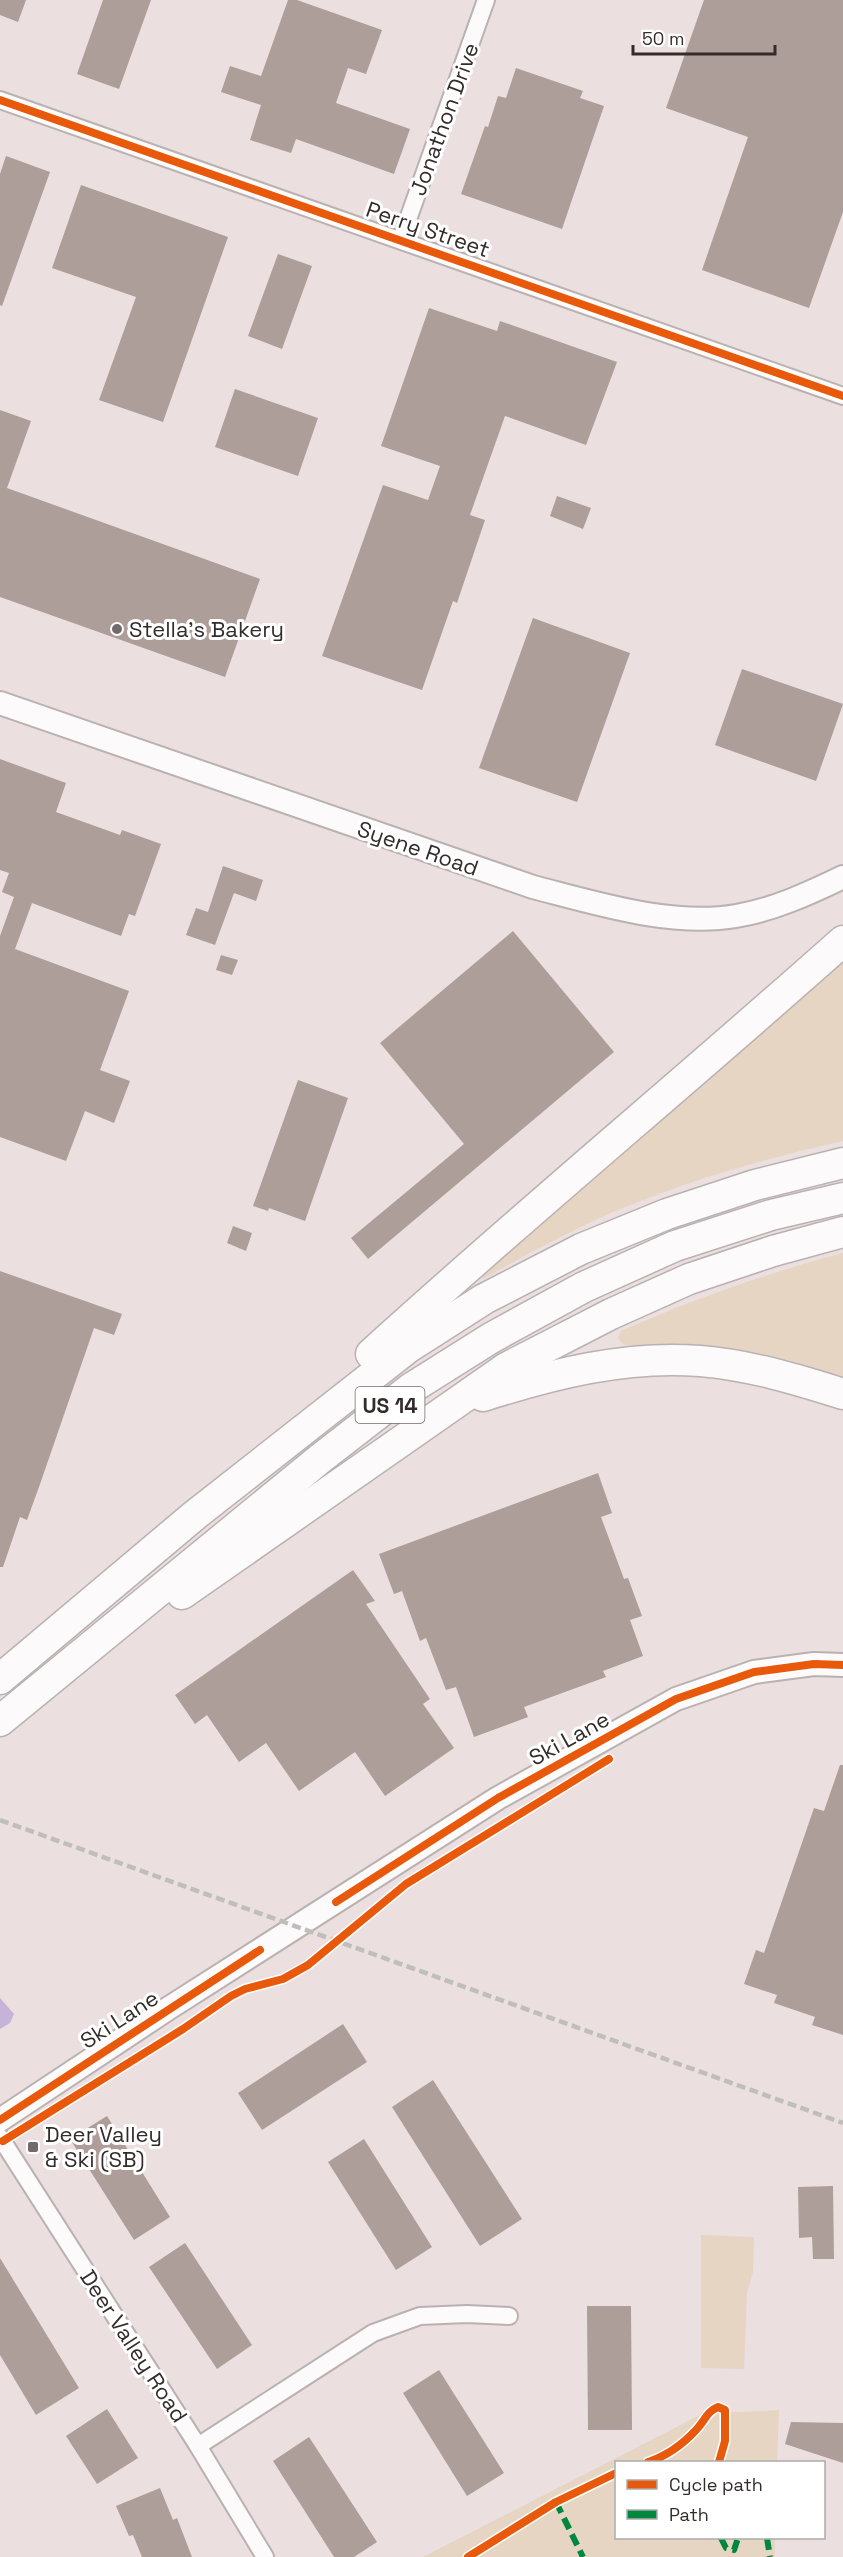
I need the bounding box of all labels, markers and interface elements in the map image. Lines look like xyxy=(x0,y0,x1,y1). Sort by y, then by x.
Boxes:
scale bar xyxy=(633,18,776,56)
text: 50 m xyxy=(642,27,684,50)
street label: Jonathon Drive xyxy=(403,39,485,199)
street label: Perry Street xyxy=(363,195,493,263)
place label: Stella's Bakery xyxy=(129,615,284,643)
marker: Stella's Bakery xyxy=(110,622,124,636)
street label: Syene Road xyxy=(354,814,482,882)
road number: US 14 xyxy=(356,1387,424,1423)
street label: Ski Lane xyxy=(524,1705,614,1771)
street label: Ski Lane xyxy=(75,1983,163,2055)
place label: Deer Valley & Ski (SB) xyxy=(45,2120,162,2173)
marker: Deer Valley & Ski (SB) xyxy=(26,2140,40,2154)
street label: Deer Valley Road xyxy=(74,2264,194,2428)
legend xyxy=(615,2461,825,2539)
text: Cycle path xyxy=(669,2473,763,2496)
text: Path xyxy=(669,2503,709,2526)

